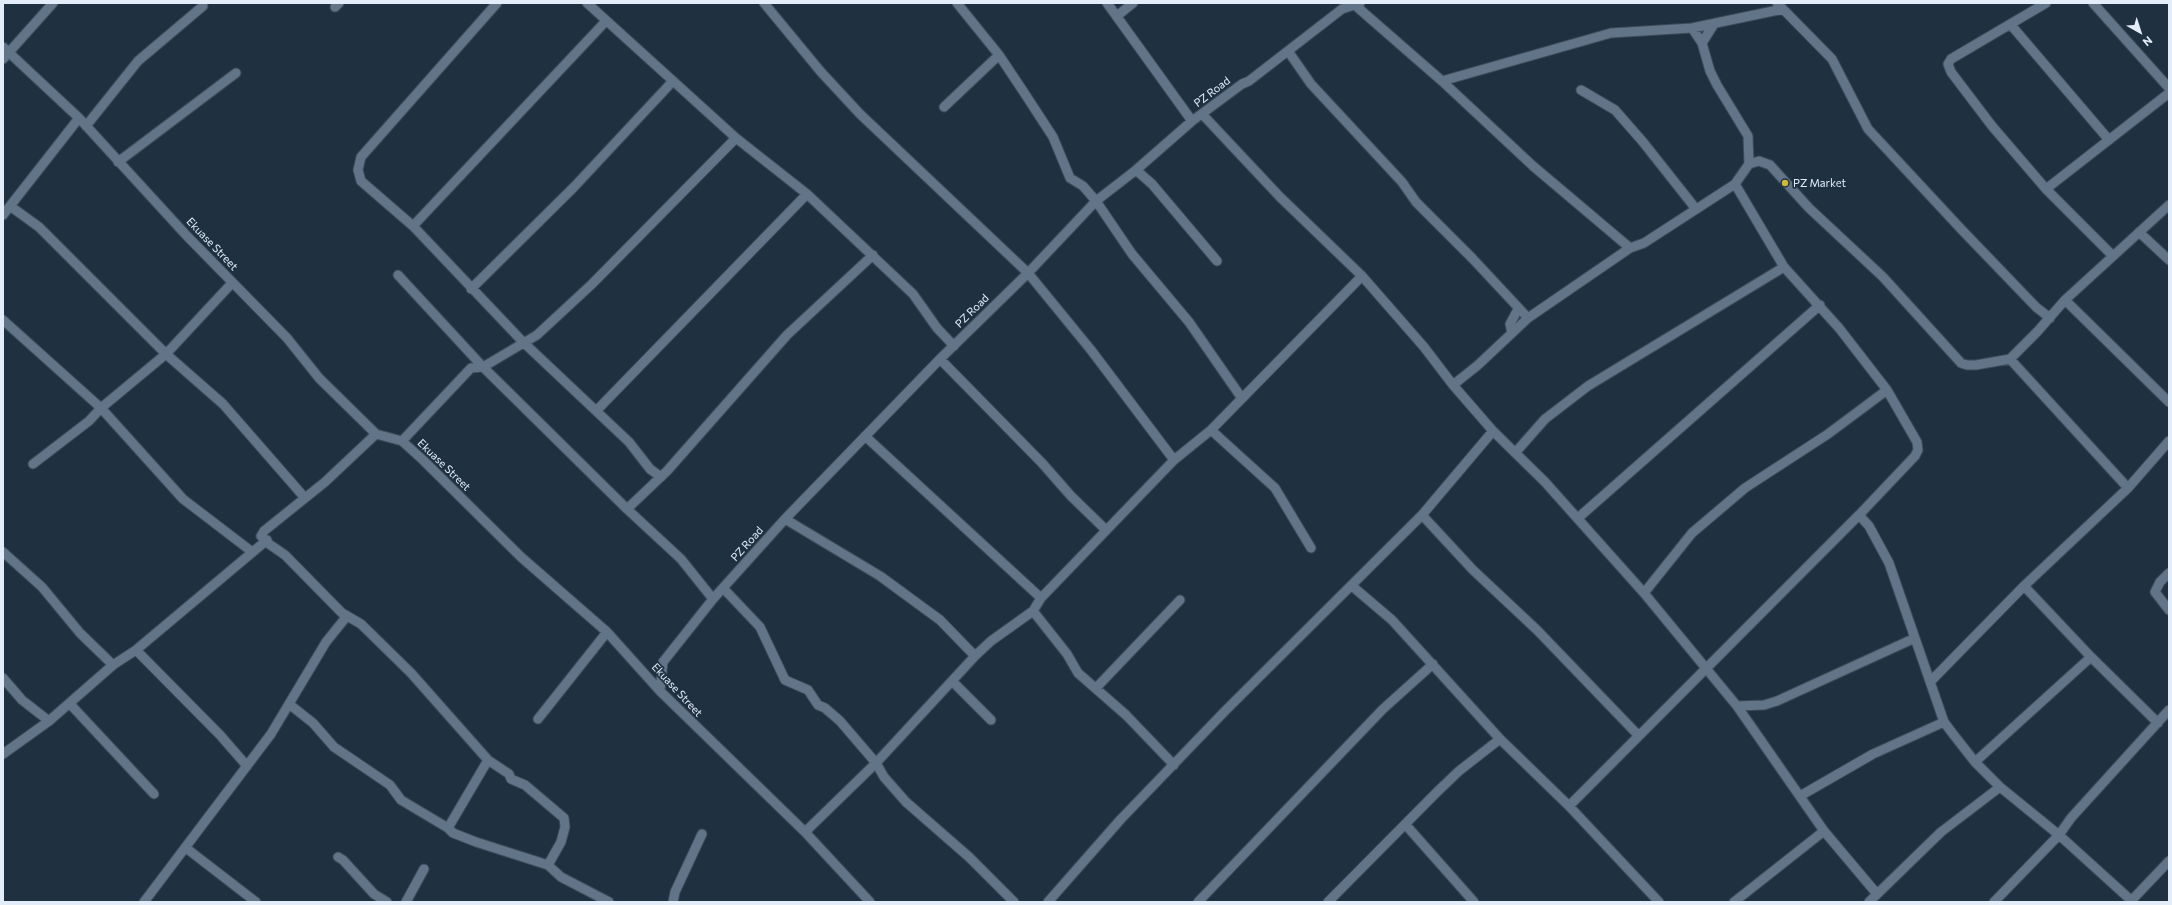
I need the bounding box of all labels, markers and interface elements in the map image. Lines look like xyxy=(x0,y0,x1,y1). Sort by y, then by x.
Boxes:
north arrow xyxy=(2120,12,2160,52)
text: N xyxy=(2141,34,2155,49)
street label: PZ Road xyxy=(1191,74,1233,110)
place label: PZ Market xyxy=(1793,176,1846,190)
marker: PZ Market xyxy=(1780,178,1790,188)
street label: Ekuase Street xyxy=(183,215,241,273)
street label: PZ Road xyxy=(952,291,992,331)
street label: Ekuase Street xyxy=(415,436,473,494)
street label: PZ Road xyxy=(728,524,766,564)
street label: Ekuase Street xyxy=(649,660,705,720)

